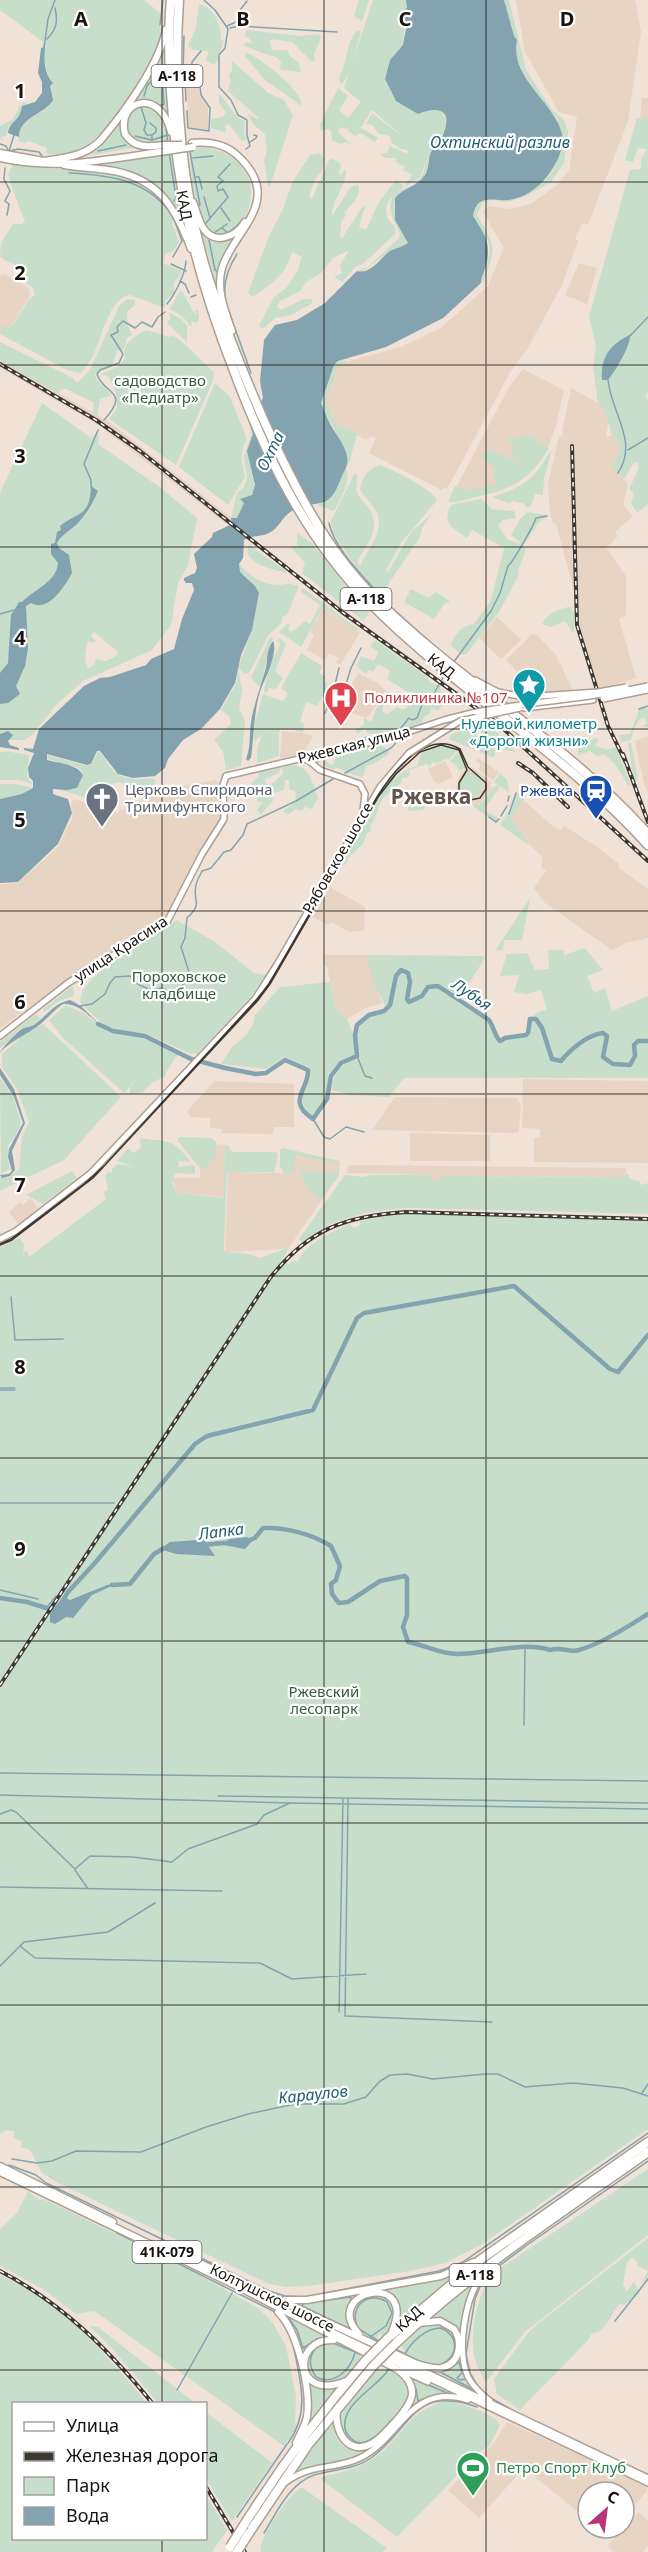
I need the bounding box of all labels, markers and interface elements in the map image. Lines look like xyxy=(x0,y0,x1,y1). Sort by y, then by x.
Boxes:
text: A xyxy=(74,5,88,32)
text: B xyxy=(236,5,250,32)
text: C xyxy=(399,5,412,32)
text: D xyxy=(560,5,574,32)
road number: А-118 xyxy=(152,65,202,87)
text: 1 xyxy=(14,77,26,104)
water label: Охтинский разлив xyxy=(430,131,570,153)
street label: КАД xyxy=(172,188,198,221)
text: 2 xyxy=(14,259,26,286)
park label: садоводство «Педиатр» xyxy=(114,370,206,407)
water label: Охта xyxy=(251,428,289,474)
text: 3 xyxy=(14,442,26,469)
road number: А-118 xyxy=(340,588,392,610)
text: 4 xyxy=(14,624,26,651)
street label: КАД xyxy=(424,648,460,682)
place icon: Нулевой километр «Дороги жизни» xyxy=(511,667,547,714)
hospital icon: Поликлиника №107 xyxy=(323,680,359,727)
place label: Поликлиника №107 xyxy=(364,687,508,707)
place label: Нулевой километр «Дороги жизни» xyxy=(461,713,597,750)
street label: Ржевская улица xyxy=(295,720,412,768)
station icon: Ржевка xyxy=(578,773,614,820)
place label: Церковь Спиридона Тримифунтского xyxy=(125,779,273,816)
place label: Ржевка xyxy=(520,780,573,800)
church icon: Церковь Спиридона Тримифунтского xyxy=(84,781,120,828)
district label: Ржевка xyxy=(391,782,471,810)
street label: Рябовское шоссе xyxy=(297,798,377,917)
text: 5 xyxy=(14,806,26,833)
street label: улица Красина xyxy=(70,910,171,986)
park label: Пороховское кладбище xyxy=(132,966,226,1003)
water label: Лубья xyxy=(447,972,496,1015)
text: 6 xyxy=(14,988,26,1015)
text: 7 xyxy=(14,1171,26,1198)
text: 8 xyxy=(14,1353,26,1380)
water label: Лапка xyxy=(196,1517,245,1545)
text: 9 xyxy=(14,1535,26,1562)
park label: Ржевский лесопарк xyxy=(289,1681,359,1718)
water label: Караулов xyxy=(277,2079,349,2109)
road number: 41К-079 xyxy=(132,2241,201,2263)
street label: Колтушское шоссе xyxy=(207,2258,338,2336)
road number: А-118 xyxy=(450,2264,500,2286)
street label: КАД xyxy=(391,2301,426,2336)
legend xyxy=(12,2402,207,2540)
text: Улица xyxy=(66,2413,119,2437)
text: Железная дорога xyxy=(66,2443,218,2467)
sports icon: Петро Спорт Клуб xyxy=(455,2450,491,2497)
place label: Петро Спорт Клуб xyxy=(496,2457,626,2477)
text: Парк xyxy=(66,2473,110,2497)
north arrow xyxy=(576,2480,636,2540)
text: С xyxy=(603,2485,623,2509)
text: Вода xyxy=(66,2503,109,2527)

